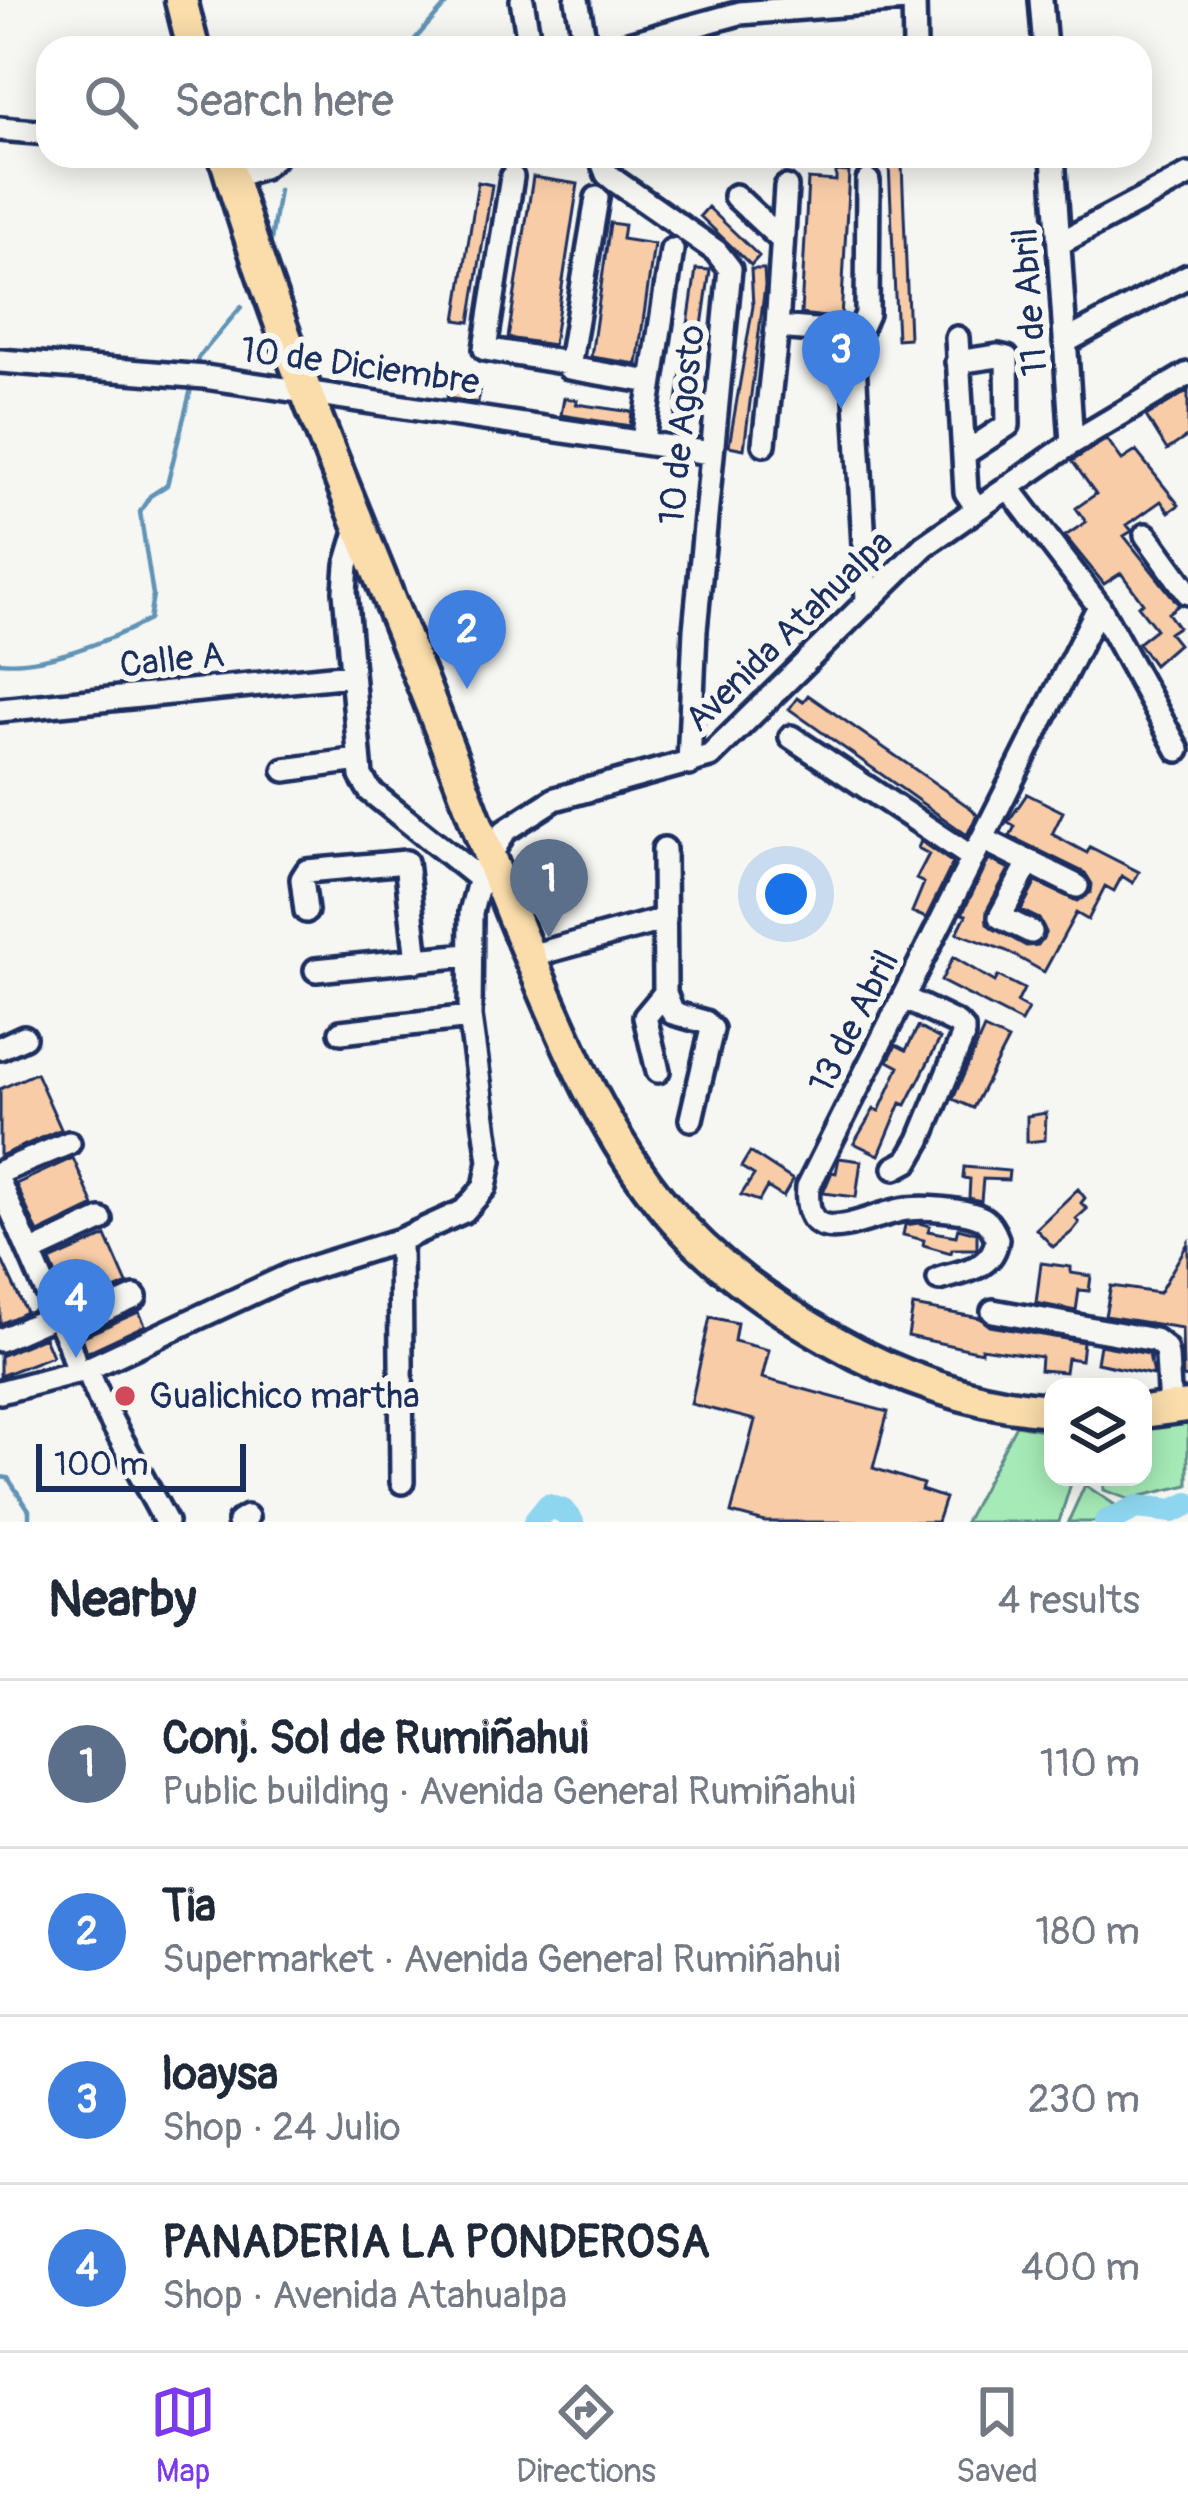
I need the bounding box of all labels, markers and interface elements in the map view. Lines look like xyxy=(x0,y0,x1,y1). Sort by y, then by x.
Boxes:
search box xyxy=(36,36,1152,168)
icon: search xyxy=(78,69,144,135)
text: Search here xyxy=(174,74,394,130)
street label: 11 de Abril xyxy=(1002,226,1058,378)
pin: 3 xyxy=(802,310,880,409)
street label: 10 de Agosto xyxy=(649,323,715,527)
street label: 10 de Diciembre xyxy=(238,327,483,405)
street label: Avenida Atahualpa xyxy=(676,520,902,742)
pin: 2 xyxy=(428,590,506,689)
street label: Calle A xyxy=(117,632,227,688)
pin: 1 xyxy=(510,839,588,938)
your location xyxy=(756,864,816,924)
street label: 13 de Abril xyxy=(799,943,909,1101)
pin: 4 xyxy=(37,1259,115,1358)
place label: Gualichico martha xyxy=(149,1374,420,1419)
map controls xyxy=(1044,1378,1152,1486)
button: layers xyxy=(1044,1378,1152,1486)
marker: Gualichico martha xyxy=(112,1383,138,1409)
scale bar xyxy=(36,1438,246,1491)
text: 100 m xyxy=(54,1444,148,1485)
text: Nearby xyxy=(48,1568,196,1632)
text: 4 results xyxy=(998,1576,1140,1625)
text: Conj. Sol de Rumiñahui xyxy=(162,1711,588,1767)
text: 1 xyxy=(79,1739,95,1788)
text: 110 m xyxy=(1040,1739,1140,1788)
text: Public building · Avenida General Rumiñahui xyxy=(162,1767,856,1816)
text: Tia xyxy=(162,1879,216,1935)
text: 2 xyxy=(76,1907,98,1956)
text: 180 m xyxy=(1035,1907,1140,1956)
text: Supermarket · Avenida General Rumiñahui xyxy=(162,1935,840,1984)
text: loaysa xyxy=(162,2047,278,2103)
text: 3 xyxy=(76,2075,98,2124)
text: 230 m xyxy=(1028,2075,1140,2124)
text: Shop · 24 Julio xyxy=(162,2103,401,2152)
text: PANADERIA LA PONDEROSA xyxy=(162,2215,710,2271)
text: 4 xyxy=(76,2243,98,2292)
text: 400 m xyxy=(1021,2243,1140,2292)
text: Shop · Avenida Atahualpa xyxy=(162,2271,567,2320)
tab: Map xyxy=(150,2379,216,2492)
tab: Directions xyxy=(516,2379,656,2492)
tab: Saved xyxy=(956,2379,1038,2492)

